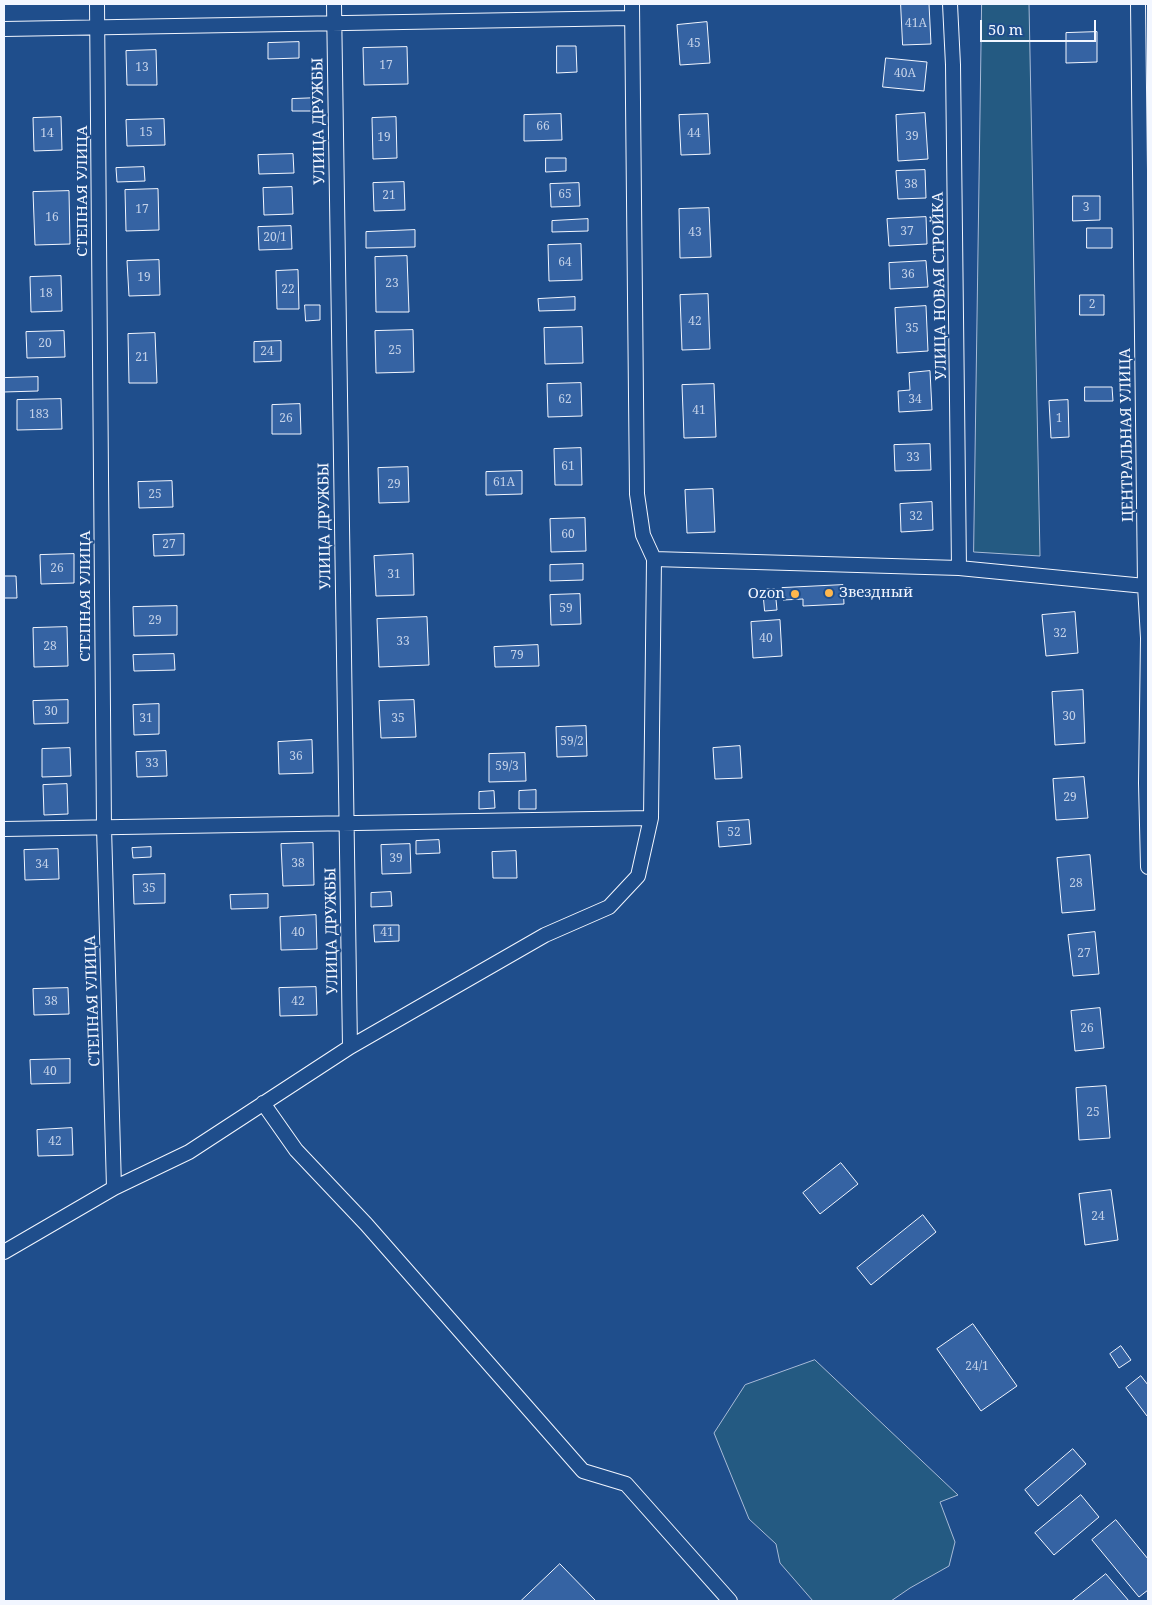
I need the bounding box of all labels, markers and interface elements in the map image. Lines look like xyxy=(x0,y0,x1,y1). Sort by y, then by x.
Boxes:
scale bar xyxy=(982,10,1098,42)
house number: 41А xyxy=(905,17,927,31)
text: 50 m xyxy=(988,19,1023,39)
house number: 45 xyxy=(687,37,701,51)
street label: УЛИЦА ДРУЖБЫ xyxy=(309,57,329,185)
house number: 17 xyxy=(379,59,393,73)
house number: 13 xyxy=(135,61,149,75)
house number: 40А xyxy=(894,67,916,81)
house number: 66 xyxy=(536,120,550,134)
street label: СТЕПНАЯ УЛИЦА xyxy=(74,125,92,257)
house number: 15 xyxy=(139,126,153,140)
house number: 14 xyxy=(40,127,54,141)
house number: 44 xyxy=(687,127,701,141)
house number: 39 xyxy=(905,130,919,144)
house number: 19 xyxy=(377,131,391,145)
house number: 38 xyxy=(904,178,918,192)
house number: 65 xyxy=(558,188,572,202)
house number: 21 xyxy=(382,189,396,203)
street label: УЛИЦА НОВАЯ СТРОЙКА xyxy=(929,192,951,380)
house number: 3 xyxy=(1083,201,1089,215)
house number: 17 xyxy=(135,203,149,217)
house number: 16 xyxy=(45,211,59,225)
house number: 37 xyxy=(900,225,914,239)
house number: 43 xyxy=(688,226,702,240)
house number: 20/1 xyxy=(263,231,287,245)
house number: 64 xyxy=(558,256,572,270)
house number: 36 xyxy=(901,268,915,282)
house number: 19 xyxy=(137,271,151,285)
house number: 23 xyxy=(385,277,399,291)
house number: 22 xyxy=(281,283,295,297)
house number: 18 xyxy=(39,287,53,301)
house number: 2 xyxy=(1089,298,1095,312)
house number: 42 xyxy=(688,315,702,329)
house number: 35 xyxy=(905,322,919,336)
house number: 20 xyxy=(38,337,52,351)
house number: 25 xyxy=(388,344,402,358)
house number: 24 xyxy=(260,345,274,359)
street label: ЦЕНТРАЛЬНАЯ УЛИЦА xyxy=(1116,348,1138,522)
house number: 21 xyxy=(135,351,149,365)
house number: 62 xyxy=(558,393,572,407)
house number: 34 xyxy=(908,393,922,407)
house number: 41 xyxy=(692,404,706,418)
house number: 183 xyxy=(29,408,49,422)
house number: 26 xyxy=(279,412,293,426)
house number: 1 xyxy=(1056,412,1062,426)
house number: 33 xyxy=(906,451,920,465)
house number: 61 xyxy=(561,460,575,474)
street label: УЛИЦА ДРУЖБЫ xyxy=(315,462,335,590)
house number: 61А xyxy=(493,476,515,490)
house number: 29 xyxy=(387,478,401,492)
house number: 25 xyxy=(148,488,162,502)
house number: 32 xyxy=(909,510,923,524)
house number: 60 xyxy=(561,528,575,542)
street label: СТЕПНАЯ УЛИЦА xyxy=(77,530,95,662)
house number: 27 xyxy=(162,538,176,552)
house number: 26 xyxy=(50,562,64,576)
house number: 31 xyxy=(387,568,401,582)
place label: Звездный xyxy=(839,584,913,602)
place label: Ozon xyxy=(748,585,785,603)
marker: Звездный xyxy=(823,587,835,599)
marker: Ozon xyxy=(789,588,801,600)
house number: 59 xyxy=(559,602,573,616)
house number: 29 xyxy=(148,614,162,628)
house number: 32 xyxy=(1053,627,1067,641)
house number: 40 xyxy=(759,632,773,646)
house number: 33 xyxy=(396,635,410,649)
house number: 28 xyxy=(43,640,57,654)
house number: 79 xyxy=(510,649,524,663)
house number: 30 xyxy=(44,705,58,719)
house number: 30 xyxy=(1062,710,1076,724)
house number: 31 xyxy=(139,712,153,726)
house number: 35 xyxy=(391,712,405,726)
house number: 59/2 xyxy=(560,735,584,749)
house number: 36 xyxy=(289,750,303,764)
house number: 33 xyxy=(145,757,159,771)
house number: 59/3 xyxy=(495,760,519,774)
house number: 29 xyxy=(1063,791,1077,805)
house number: 52 xyxy=(727,826,741,840)
house number: 39 xyxy=(389,852,403,866)
house number: 38 xyxy=(291,857,305,871)
house number: 34 xyxy=(35,858,49,872)
street label: УЛИЦА ДРУЖБЫ xyxy=(322,867,342,995)
house number: 28 xyxy=(1069,877,1083,891)
house number: 35 xyxy=(142,882,156,896)
house number: 40 xyxy=(291,926,305,940)
house number: 41 xyxy=(380,926,394,940)
street label: СТЕПНАЯ УЛИЦА xyxy=(82,935,104,1067)
house number: 27 xyxy=(1077,947,1091,961)
house number: 38 xyxy=(44,995,58,1009)
house number: 42 xyxy=(291,995,305,1009)
house number: 26 xyxy=(1080,1022,1094,1036)
house number: 40 xyxy=(43,1065,57,1079)
house number: 25 xyxy=(1086,1106,1100,1120)
house number: 42 xyxy=(48,1135,62,1149)
house number: 24 xyxy=(1091,1210,1105,1224)
house number: 24/1 xyxy=(965,1360,989,1374)

